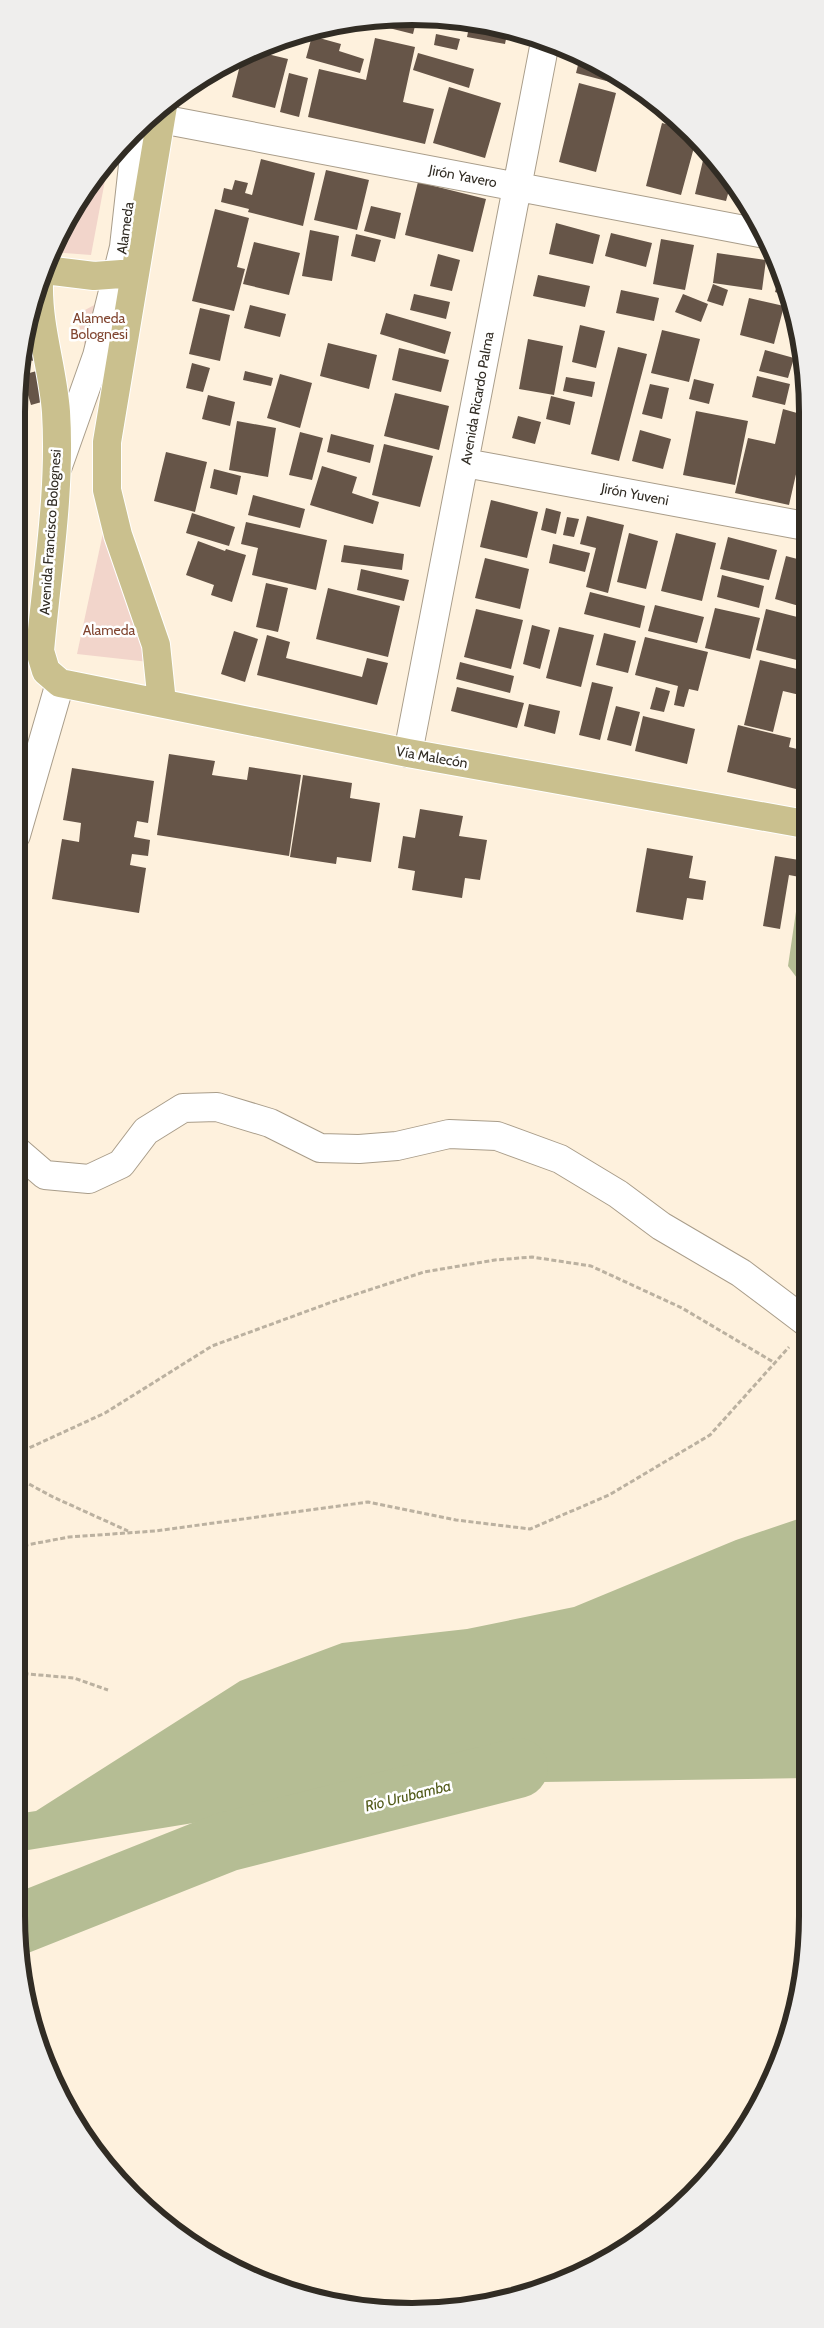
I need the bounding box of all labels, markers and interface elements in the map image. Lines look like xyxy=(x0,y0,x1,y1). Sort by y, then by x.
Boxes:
street label: Jirón Yavero xyxy=(427,160,499,191)
street label: Alameda xyxy=(112,200,138,255)
park label: Alameda Bolognesi xyxy=(70,309,128,343)
street label: Avenida Ricardo Palma xyxy=(456,330,498,466)
street label: Avenida Francisco Bolognesi xyxy=(35,449,65,615)
street label: Jirón Yuveni xyxy=(599,478,670,509)
park label: Alameda xyxy=(83,621,136,639)
street label: Vía Malecón xyxy=(395,742,469,772)
water label: Río Urubamba xyxy=(363,1777,453,1815)

